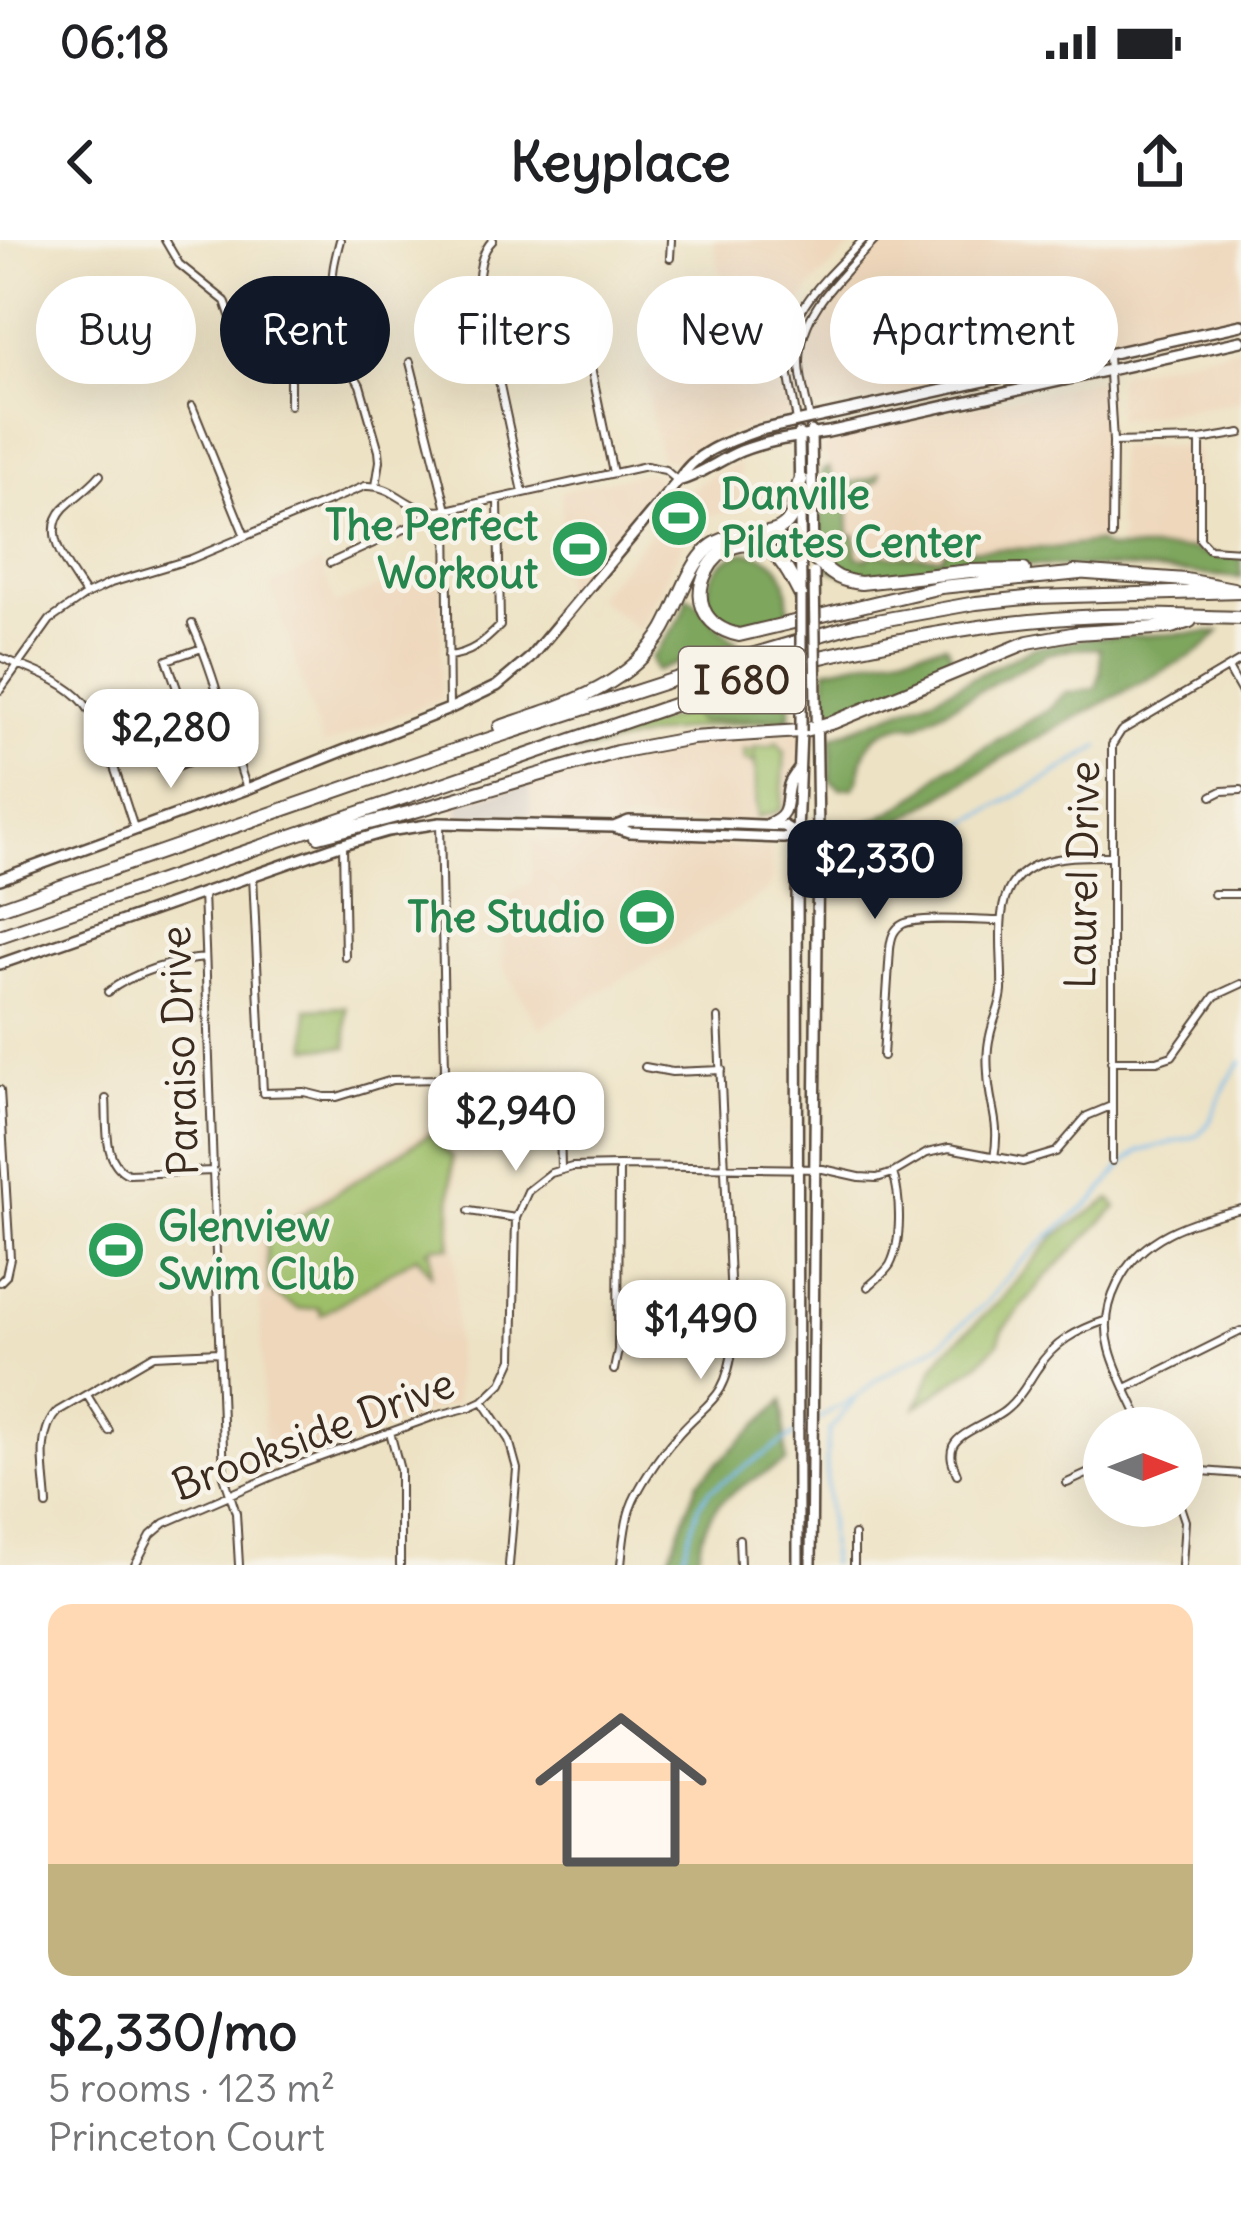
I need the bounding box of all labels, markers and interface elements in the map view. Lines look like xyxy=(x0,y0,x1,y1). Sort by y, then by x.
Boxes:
text: 06:18 xyxy=(60,14,170,70)
text: Keyplace xyxy=(510,128,731,196)
icon: back xyxy=(48,129,114,195)
icon: share xyxy=(1127,129,1193,195)
chip: Buy xyxy=(36,276,196,384)
chip: Rent xyxy=(220,276,390,384)
chip: Filters xyxy=(414,276,613,384)
chip: New xyxy=(637,276,806,384)
chip: Apartment xyxy=(830,276,1118,384)
place label: Danville Pilates Center xyxy=(721,468,982,568)
sports icon: Danville Pilates Center xyxy=(648,487,710,549)
place label: The Perfect Workout xyxy=(325,499,538,599)
sports icon: The Perfect Workout xyxy=(549,518,611,580)
road number: I 680 xyxy=(679,647,805,713)
pin: $2,280 xyxy=(73,689,269,791)
text: $2,280 xyxy=(111,703,231,752)
street label: Laurel Drive xyxy=(1054,761,1110,989)
pin: $2,330 xyxy=(777,820,973,922)
text: $2,330 xyxy=(814,834,936,883)
sports icon: The Studio xyxy=(616,886,678,948)
place label: The Studio xyxy=(407,891,605,943)
street label: Paraiso Drive xyxy=(149,925,209,1177)
pin: $2,940 xyxy=(418,1072,614,1174)
text: $2,940 xyxy=(455,1086,577,1135)
place label: Glenview Swim Club xyxy=(158,1200,355,1300)
sports icon: Glenview Swim Club xyxy=(85,1219,147,1281)
pin: $1,490 xyxy=(603,1280,799,1382)
text: $1,490 xyxy=(644,1294,758,1343)
street label: Brookside Drive xyxy=(165,1356,461,1512)
north arrow xyxy=(1083,1407,1203,1527)
map controls xyxy=(1083,1407,1203,1527)
icon: home xyxy=(513,1682,729,1898)
text: $2,330/mo xyxy=(48,2000,297,2064)
text: 5 rooms · 123 m² xyxy=(48,2064,335,2113)
text: Princeton Court xyxy=(48,2113,325,2162)

